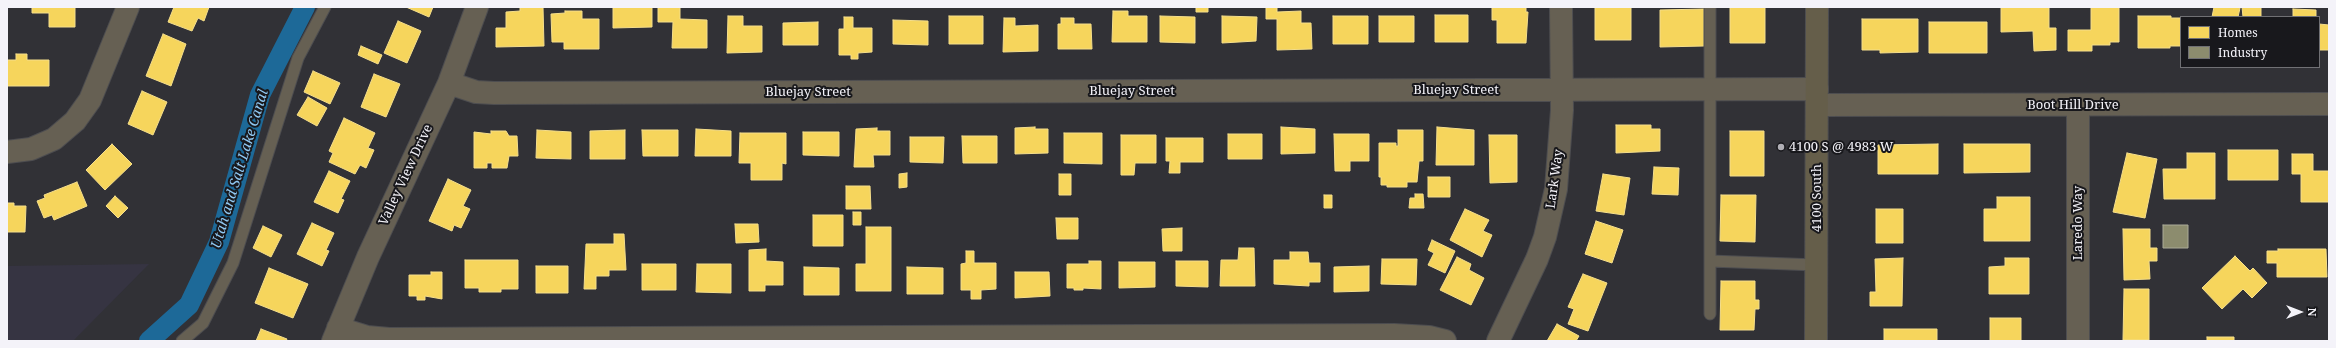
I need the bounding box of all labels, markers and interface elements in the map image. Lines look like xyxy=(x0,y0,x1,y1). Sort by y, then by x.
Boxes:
legend xyxy=(2180,16,2320,68)
text: Homes xyxy=(2218,24,2258,41)
text: Industry xyxy=(2218,44,2267,61)
street label: Bluejay Street xyxy=(1413,82,1499,98)
street label: Bluejay Street xyxy=(1089,83,1175,99)
street label: Bluejay Street xyxy=(765,84,851,100)
water label: Utah and Salt Lake Canal xyxy=(208,88,272,250)
street label: Boot Hill Drive xyxy=(2027,97,2119,113)
street label: Valley View Drive xyxy=(376,122,436,228)
place label: 4100 S @ 4983 W xyxy=(1789,139,1893,155)
marker: 4100 S @ 4983 W xyxy=(1776,142,1786,152)
street label: Lark Way xyxy=(1543,148,1567,210)
street label: 4100 South xyxy=(1809,164,1825,232)
street label: Laredo Way xyxy=(2070,186,2086,260)
north arrow xyxy=(2280,292,2320,332)
text: N xyxy=(2305,308,2320,316)

